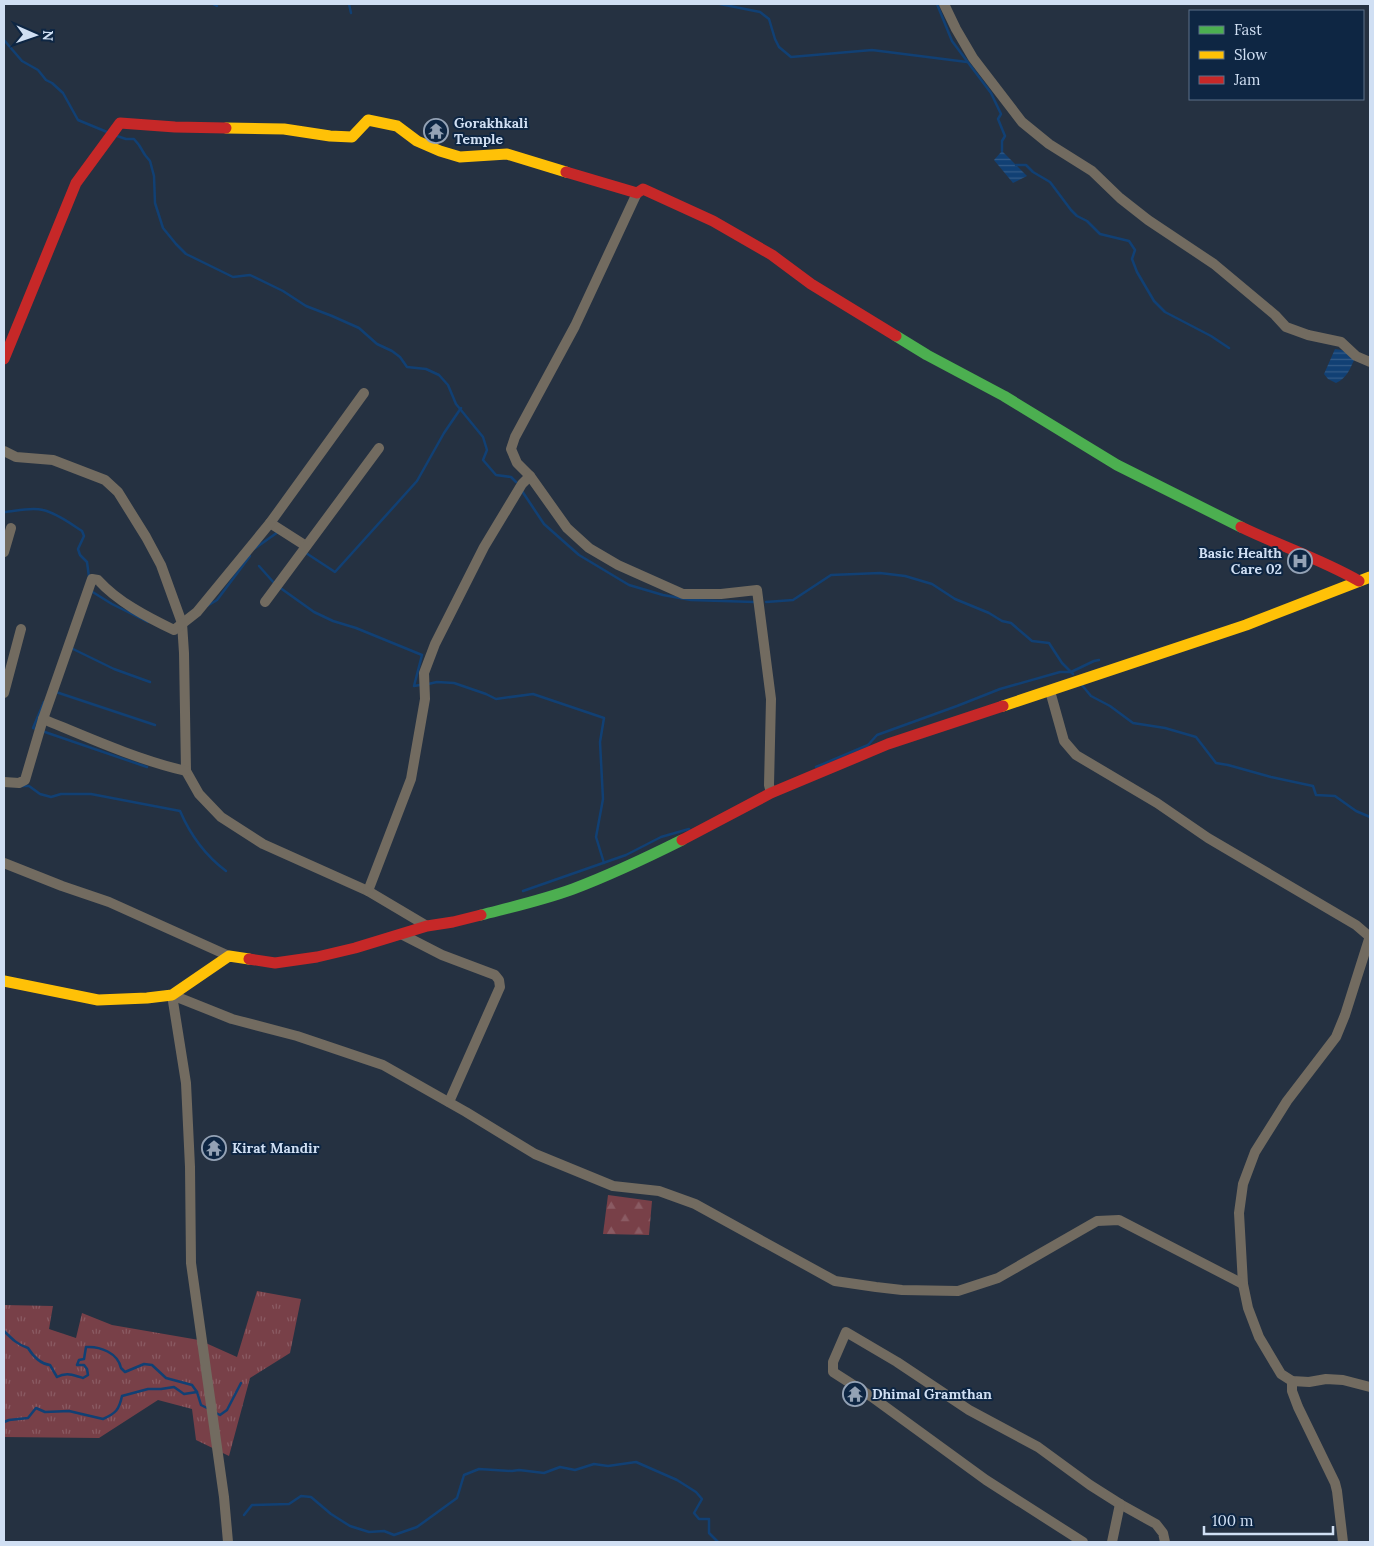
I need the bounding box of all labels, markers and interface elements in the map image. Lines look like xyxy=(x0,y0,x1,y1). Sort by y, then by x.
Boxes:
north arrow xyxy=(10,10,60,60)
legend xyxy=(1189,10,1364,100)
text: Fast xyxy=(1234,20,1262,39)
text: N xyxy=(39,30,57,41)
text: Slow xyxy=(1234,45,1267,64)
text: Jam xyxy=(1233,70,1261,89)
place label: Gorakhkali Temple xyxy=(454,114,528,148)
temple icon: Gorakhkali Temple xyxy=(423,118,449,144)
place label: Basic Health Care 02 xyxy=(1199,544,1282,578)
hospital icon: Basic Health Care 02 xyxy=(1287,548,1313,574)
temple icon: Kirat Mandir xyxy=(201,1135,227,1161)
place label: Kirat Mandir xyxy=(232,1139,320,1157)
temple icon: Dhimal Gramthan xyxy=(842,1381,868,1407)
place label: Dhimal Gramthan xyxy=(872,1385,992,1403)
scale bar xyxy=(1204,1504,1333,1536)
text: 100 m xyxy=(1212,1511,1253,1530)

